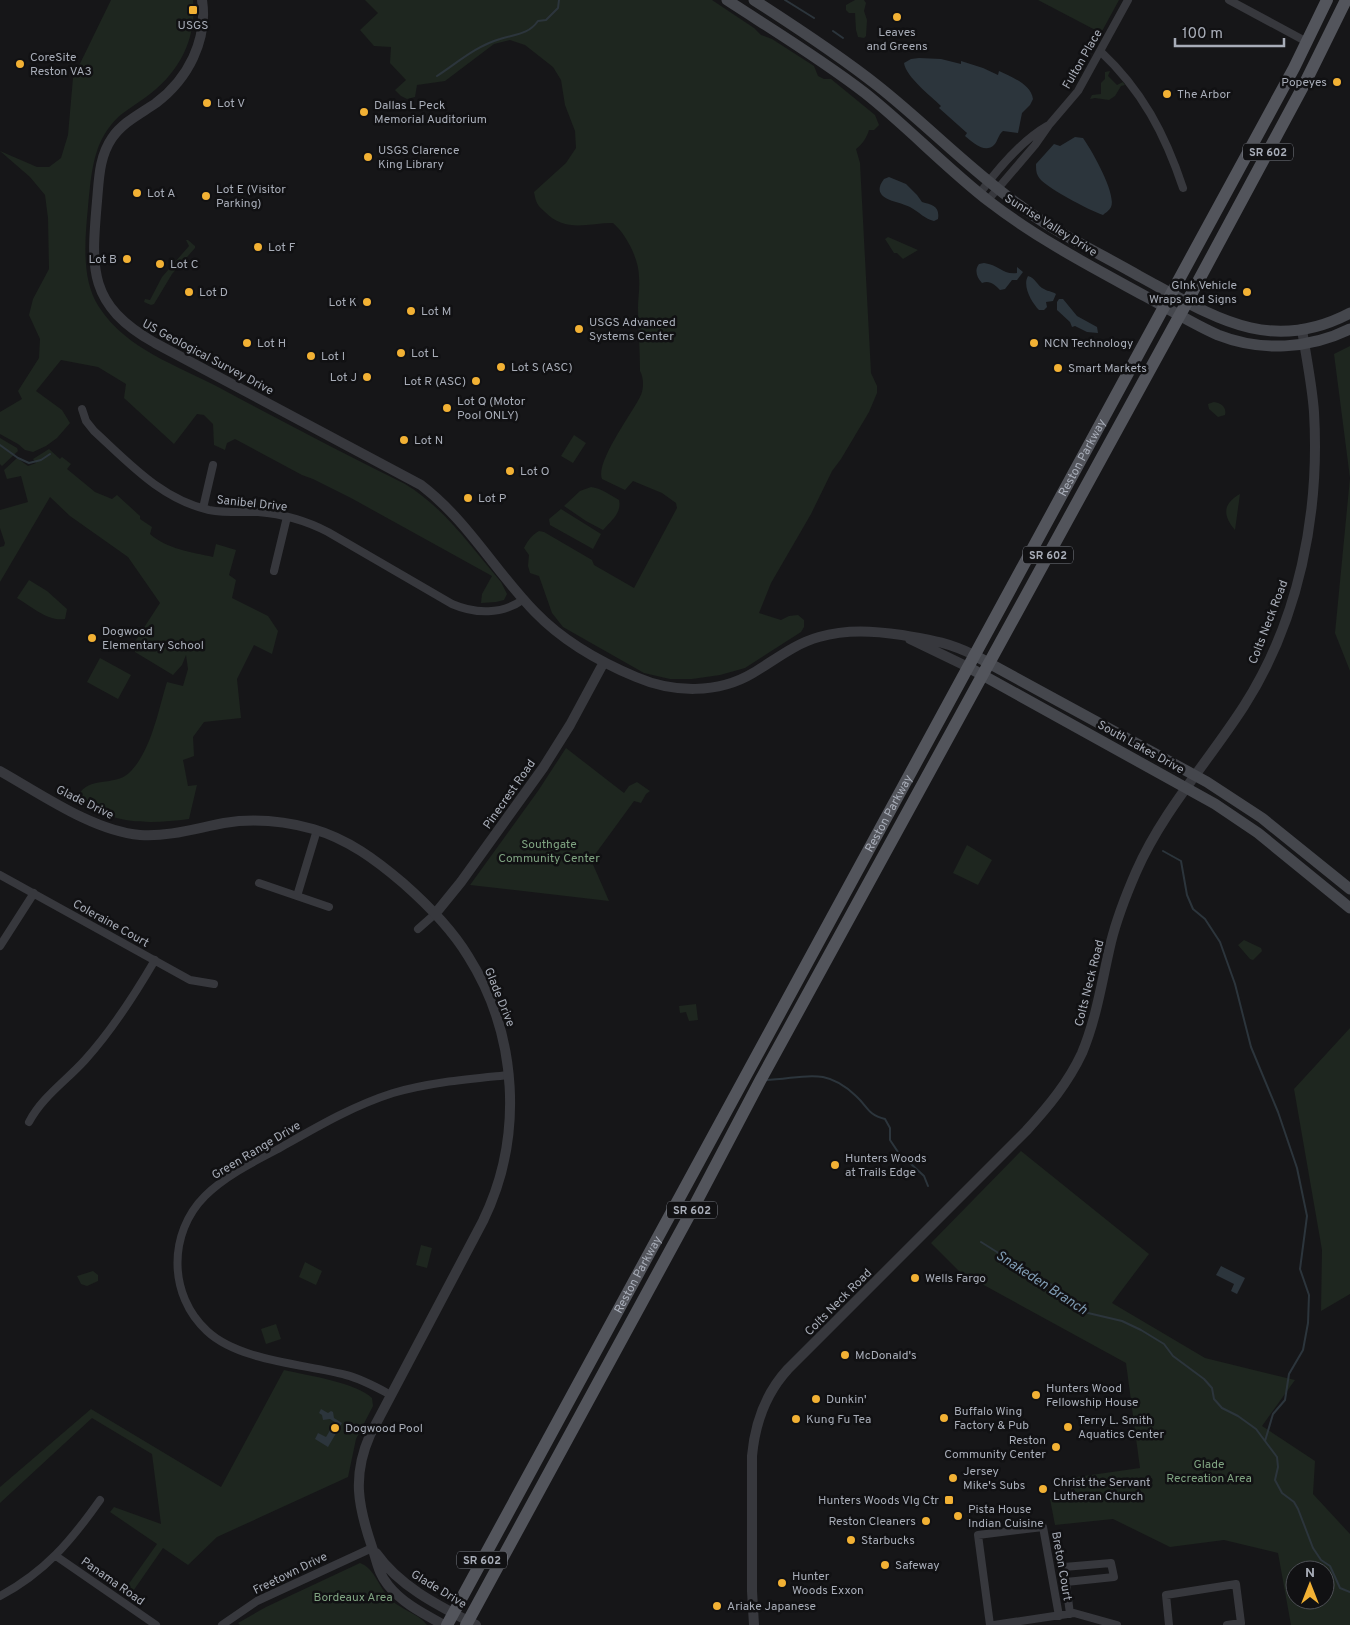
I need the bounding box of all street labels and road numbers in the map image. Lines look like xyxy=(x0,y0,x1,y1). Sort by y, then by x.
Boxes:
street label: Fulton Place xyxy=(1059,27,1106,92)
road number: SR 602 xyxy=(1243,144,1293,160)
street label: Sunrise Valley Drive xyxy=(1001,191,1100,261)
street label: US Geological Survey Drive xyxy=(139,316,276,399)
street label: Reston Parkway xyxy=(1055,416,1111,500)
street label: Sanibel Drive xyxy=(216,492,288,516)
road number: SR 602 xyxy=(1023,546,1073,564)
street label: Colts Neck Road xyxy=(1246,578,1292,667)
street label: South Lakes Drive xyxy=(1094,717,1187,778)
street label: Pinecrest Road xyxy=(480,757,540,833)
street label: Reston Parkway xyxy=(862,772,917,855)
street label: Glade Drive xyxy=(53,782,116,824)
street label: Coleraine Court xyxy=(69,896,152,951)
street label: Colts Neck Road xyxy=(1071,938,1108,1028)
street label: Glade Drive xyxy=(480,965,518,1029)
street label: Green Range Drive xyxy=(209,1118,304,1184)
road number: SR 602 xyxy=(667,1202,717,1218)
street label: Reston Parkway xyxy=(611,1233,666,1317)
street label: Colts Neck Road xyxy=(802,1266,876,1340)
street label: Breton Court xyxy=(1047,1530,1075,1602)
street label: Freetown Drive xyxy=(251,1549,330,1599)
road number: SR 602 xyxy=(457,1552,507,1568)
street label: Panama Road xyxy=(77,1554,147,1610)
street label: Glade Drive xyxy=(408,1567,469,1613)

